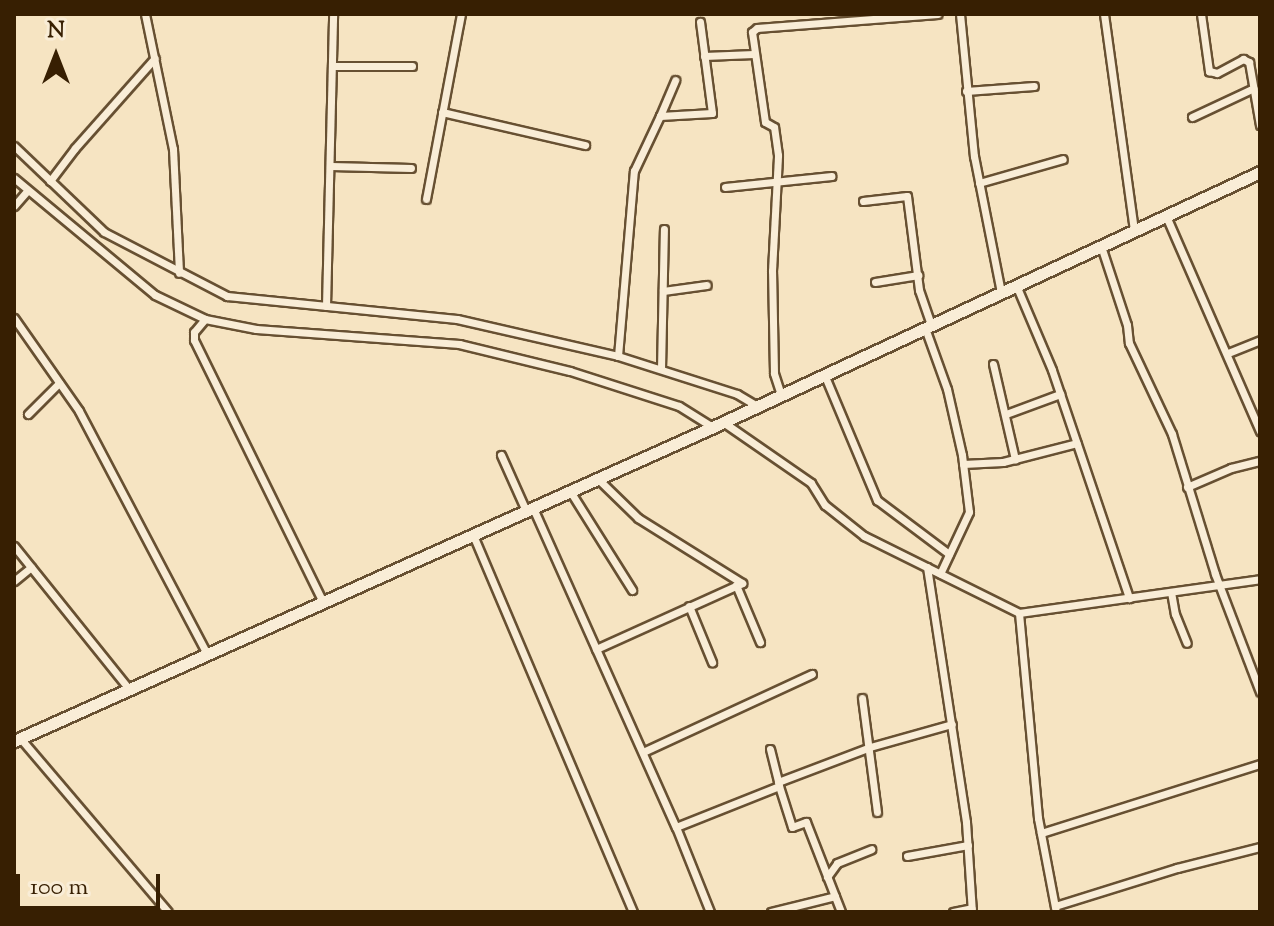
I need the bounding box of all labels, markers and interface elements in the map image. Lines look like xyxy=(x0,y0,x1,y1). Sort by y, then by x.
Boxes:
north arrow xyxy=(16,16,96,96)
text: N xyxy=(47,16,65,48)
scale bar xyxy=(20,858,164,908)
text: 100 m xyxy=(30,871,88,905)

